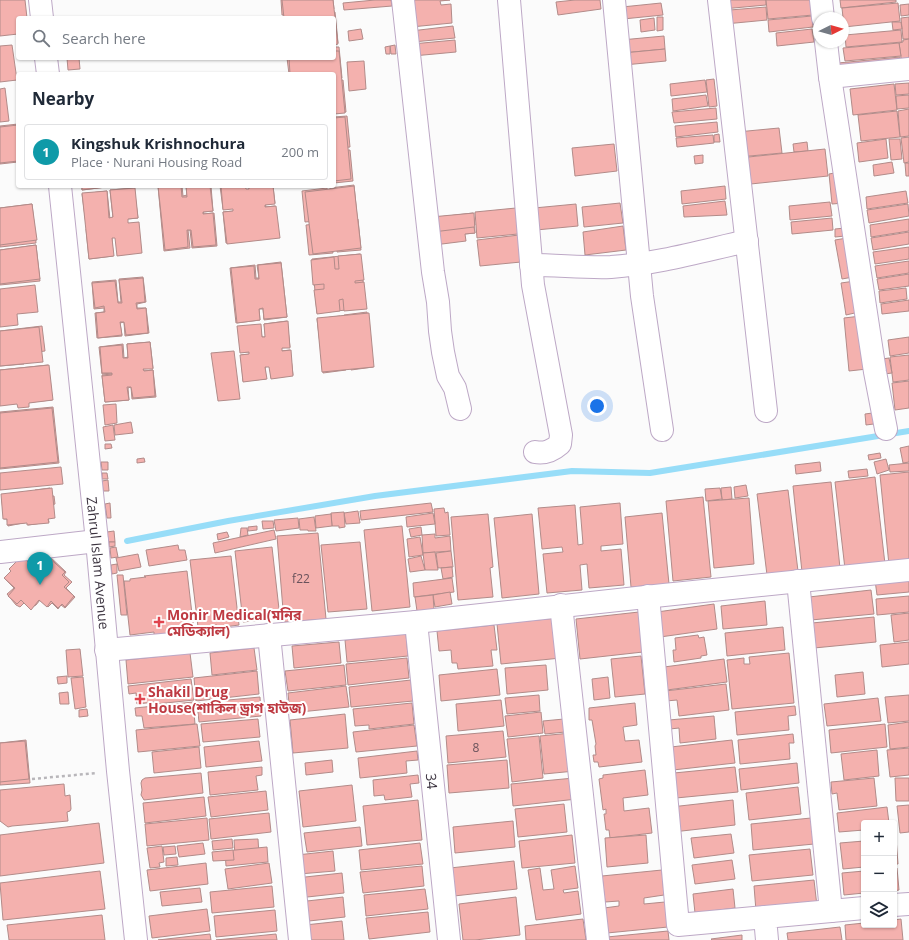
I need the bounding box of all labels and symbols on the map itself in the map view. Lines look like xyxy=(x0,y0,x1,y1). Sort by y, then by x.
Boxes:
north arrow xyxy=(813,12,849,48)
your location xyxy=(587,396,607,416)
street label: Zahrul Islam Avenue xyxy=(83,496,115,630)
pin: 1 xyxy=(27,552,53,585)
house number: f22 xyxy=(292,570,310,587)
place label: Monir Medical(মনির মেডিক্যাল) xyxy=(167,605,302,640)
marker: Monir Medical(মনির মেডিক্যাল) xyxy=(154,617,164,627)
place label: Shakil Drug House(শাকিল ড্রাগ হাউজ) xyxy=(148,682,307,717)
marker: Shakil Drug House(শাকিল ড্রাগ হাউজ) xyxy=(135,694,145,704)
house number: 8 xyxy=(473,739,480,756)
street label: 34 xyxy=(422,772,443,790)

